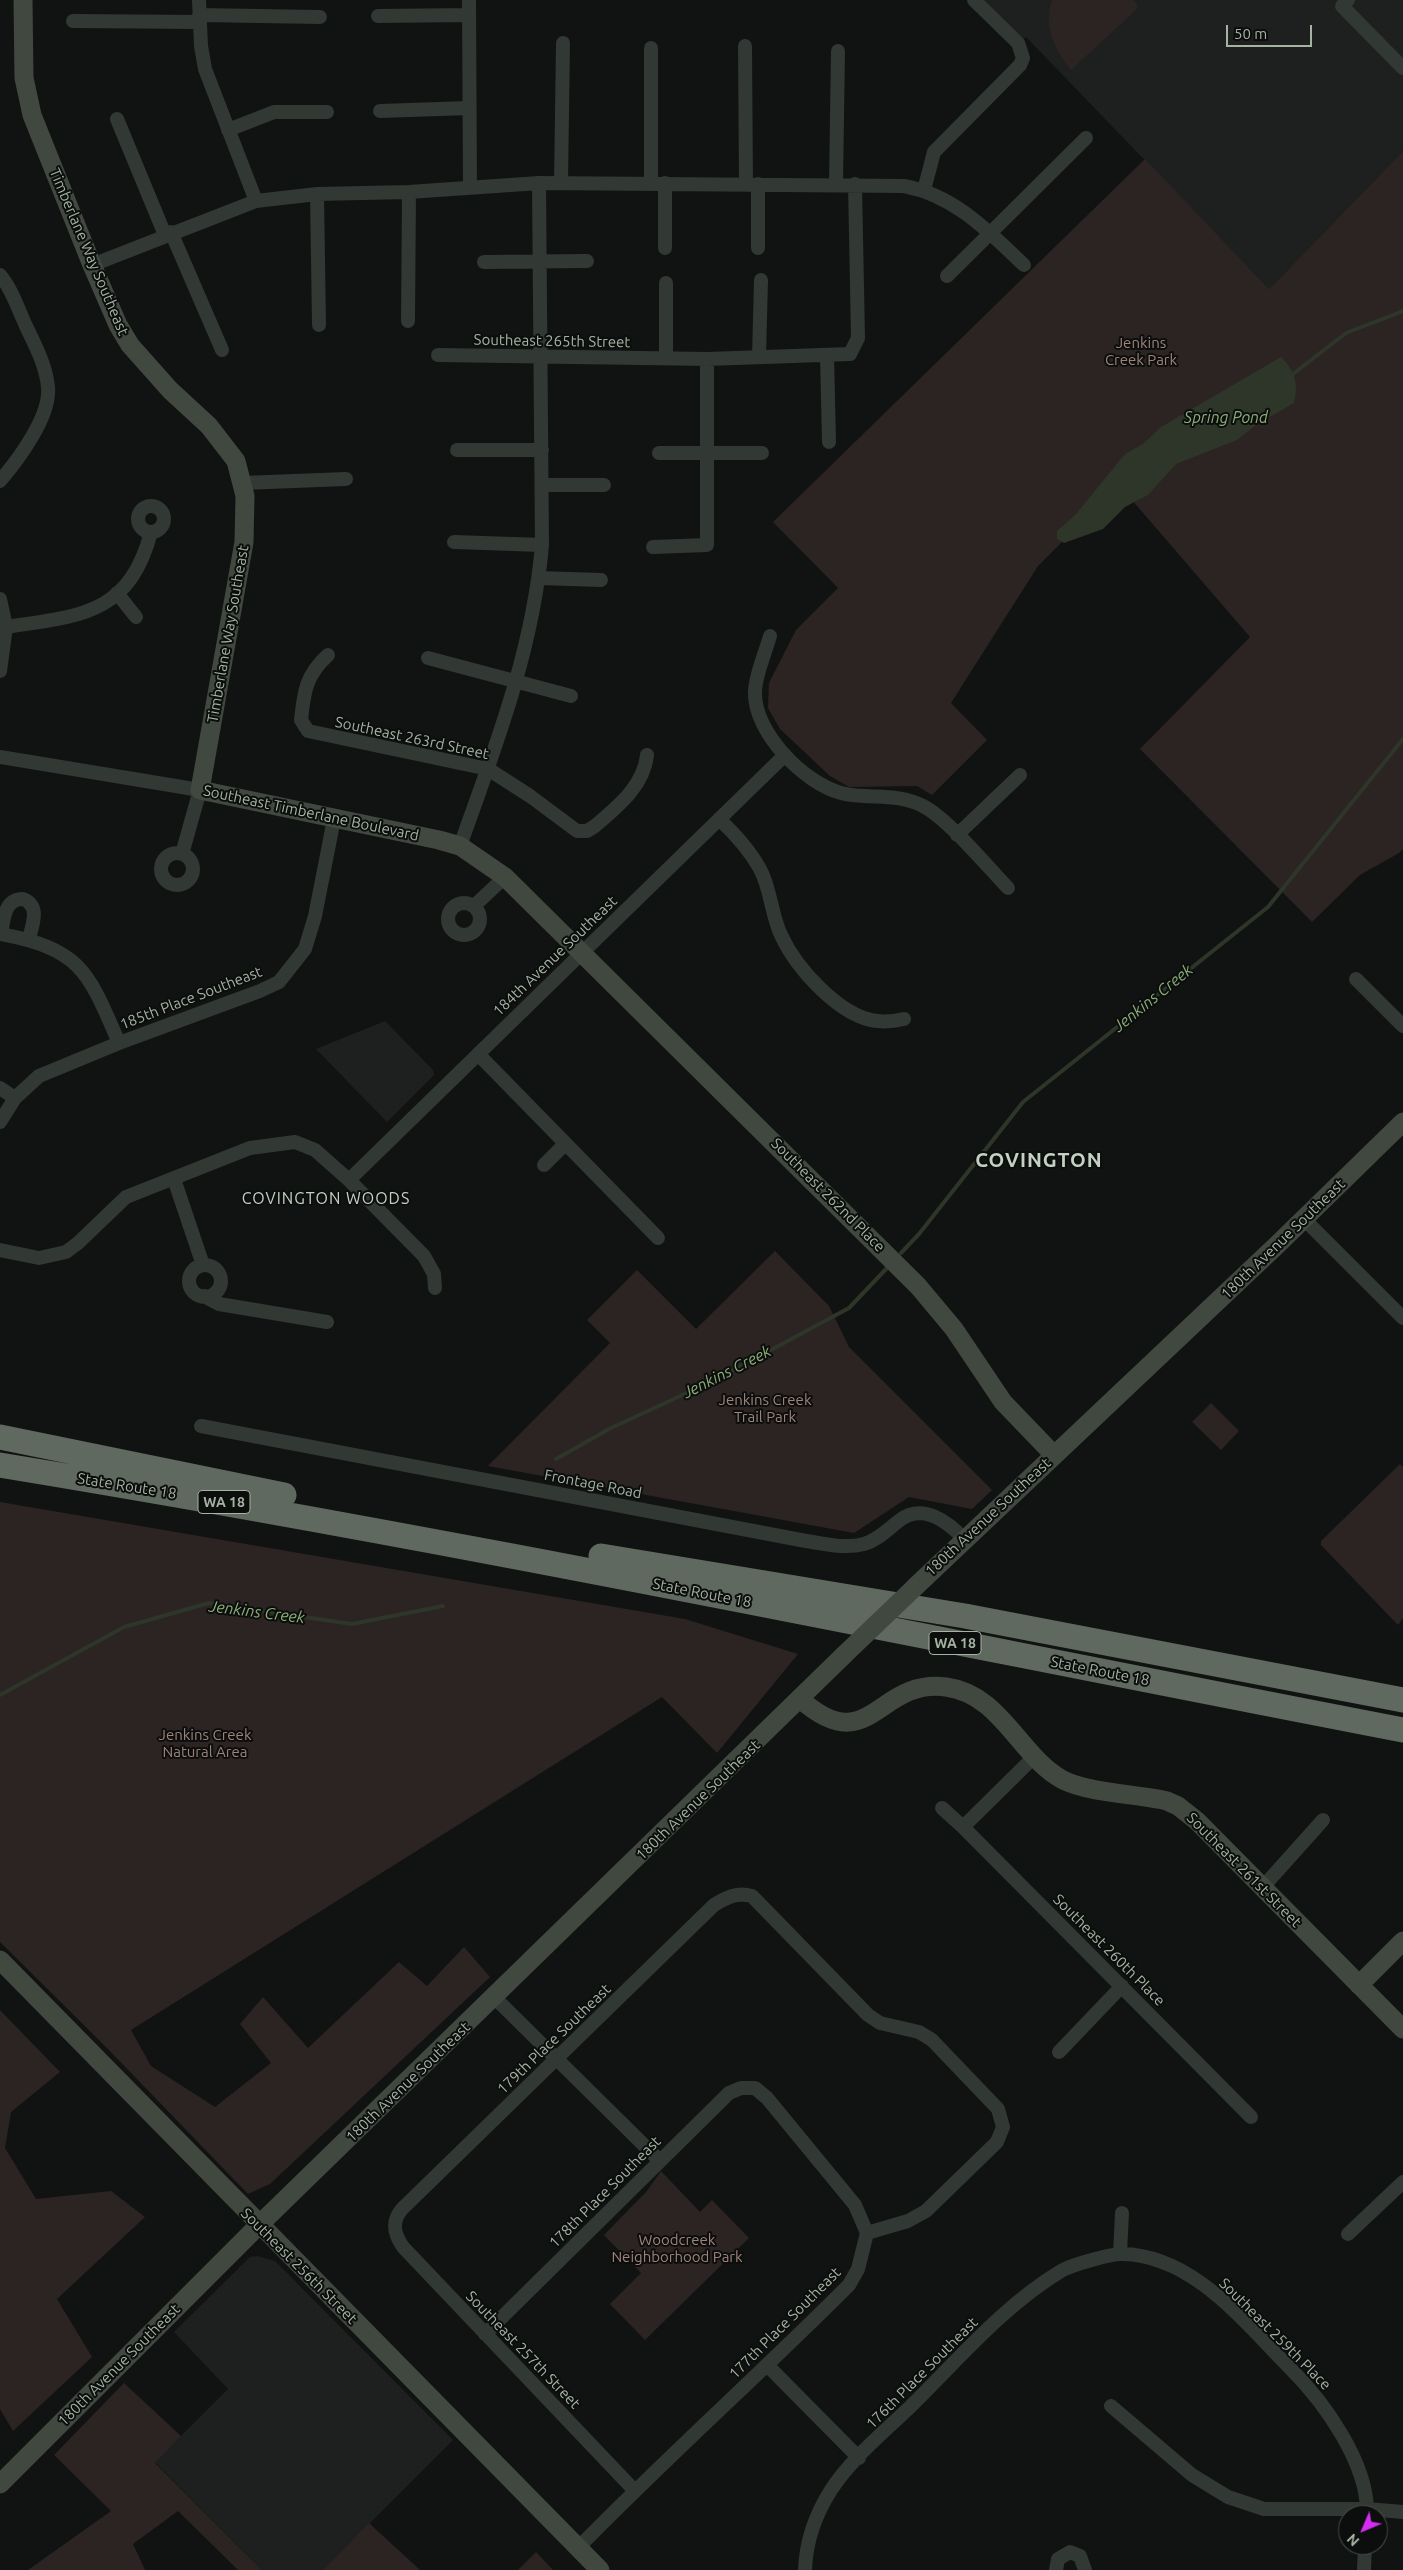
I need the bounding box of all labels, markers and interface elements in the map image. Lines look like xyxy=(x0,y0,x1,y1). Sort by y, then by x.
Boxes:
scale bar xyxy=(1228,15,1314,47)
text: 50 m xyxy=(1234,25,1267,42)
street label: Timberlane Way Southeast xyxy=(46,166,132,338)
street label: Southeast 265th Street xyxy=(474,331,630,351)
park label: Jenkins Creek Park xyxy=(1105,334,1177,369)
water label: Spring Pond xyxy=(1184,408,1268,428)
street label: Timberlane Way Southeast xyxy=(204,544,252,724)
street label: Southeast 263rd Street xyxy=(334,713,490,763)
street label: Southeast Timberlane Boulevard xyxy=(202,781,420,845)
street label: 184th Avenue Southeast xyxy=(489,892,621,1020)
water label: Jenkins Creek xyxy=(1109,960,1197,1036)
street label: 185th Place Southeast xyxy=(117,963,265,1033)
street label: Southeast 262nd Place xyxy=(767,1134,889,1256)
district label: COVINGTON xyxy=(974,1148,1104,1172)
street label: 180th Avenue Southeast xyxy=(1217,1175,1349,1303)
district label: COVINGTON WOODS xyxy=(240,1189,412,1209)
water label: Jenkins Creek xyxy=(680,1342,774,1402)
park label: Jenkins Creek Trail Park xyxy=(719,1391,811,1426)
street label: 180th Avenue Southeast xyxy=(921,1454,1055,1580)
street label: Frontage Road xyxy=(543,1466,643,1502)
street label: State Route 18 xyxy=(76,1469,178,1503)
road number: WA 18 xyxy=(198,1490,250,1514)
street label: State Route 18 xyxy=(651,1575,753,1611)
water label: Jenkins Creek xyxy=(208,1597,306,1627)
road number: WA 18 xyxy=(929,1632,981,1655)
street label: State Route 18 xyxy=(1049,1653,1151,1689)
park label: Jenkins Creek Natural Area xyxy=(159,1726,251,1761)
street label: 180th Avenue Southeast xyxy=(632,1736,764,1864)
street label: Southeast 261st Street xyxy=(1183,1809,1305,1931)
street label: Southeast 260th Place xyxy=(1049,1890,1169,2010)
street label: 179th Place Southeast xyxy=(494,1980,614,2098)
street label: 180th Avenue Southeast xyxy=(342,2018,474,2146)
street label: 178th Place Southeast xyxy=(545,2132,665,2252)
street label: Southeast 256th Street xyxy=(237,2204,361,2328)
park label: Woodcreek Neighborhood Park xyxy=(611,2231,743,2266)
street label: 177th Place Southeast xyxy=(725,2263,845,2383)
street label: Southeast 259th Place xyxy=(1215,2274,1335,2394)
street label: Southeast 257th Street xyxy=(462,2287,584,2413)
street label: 180th Avenue Southeast xyxy=(54,2300,184,2430)
street label: 176th Place Southeast xyxy=(862,2313,982,2433)
north arrow xyxy=(1338,2505,1388,2555)
text: N xyxy=(1344,2531,1362,2549)

